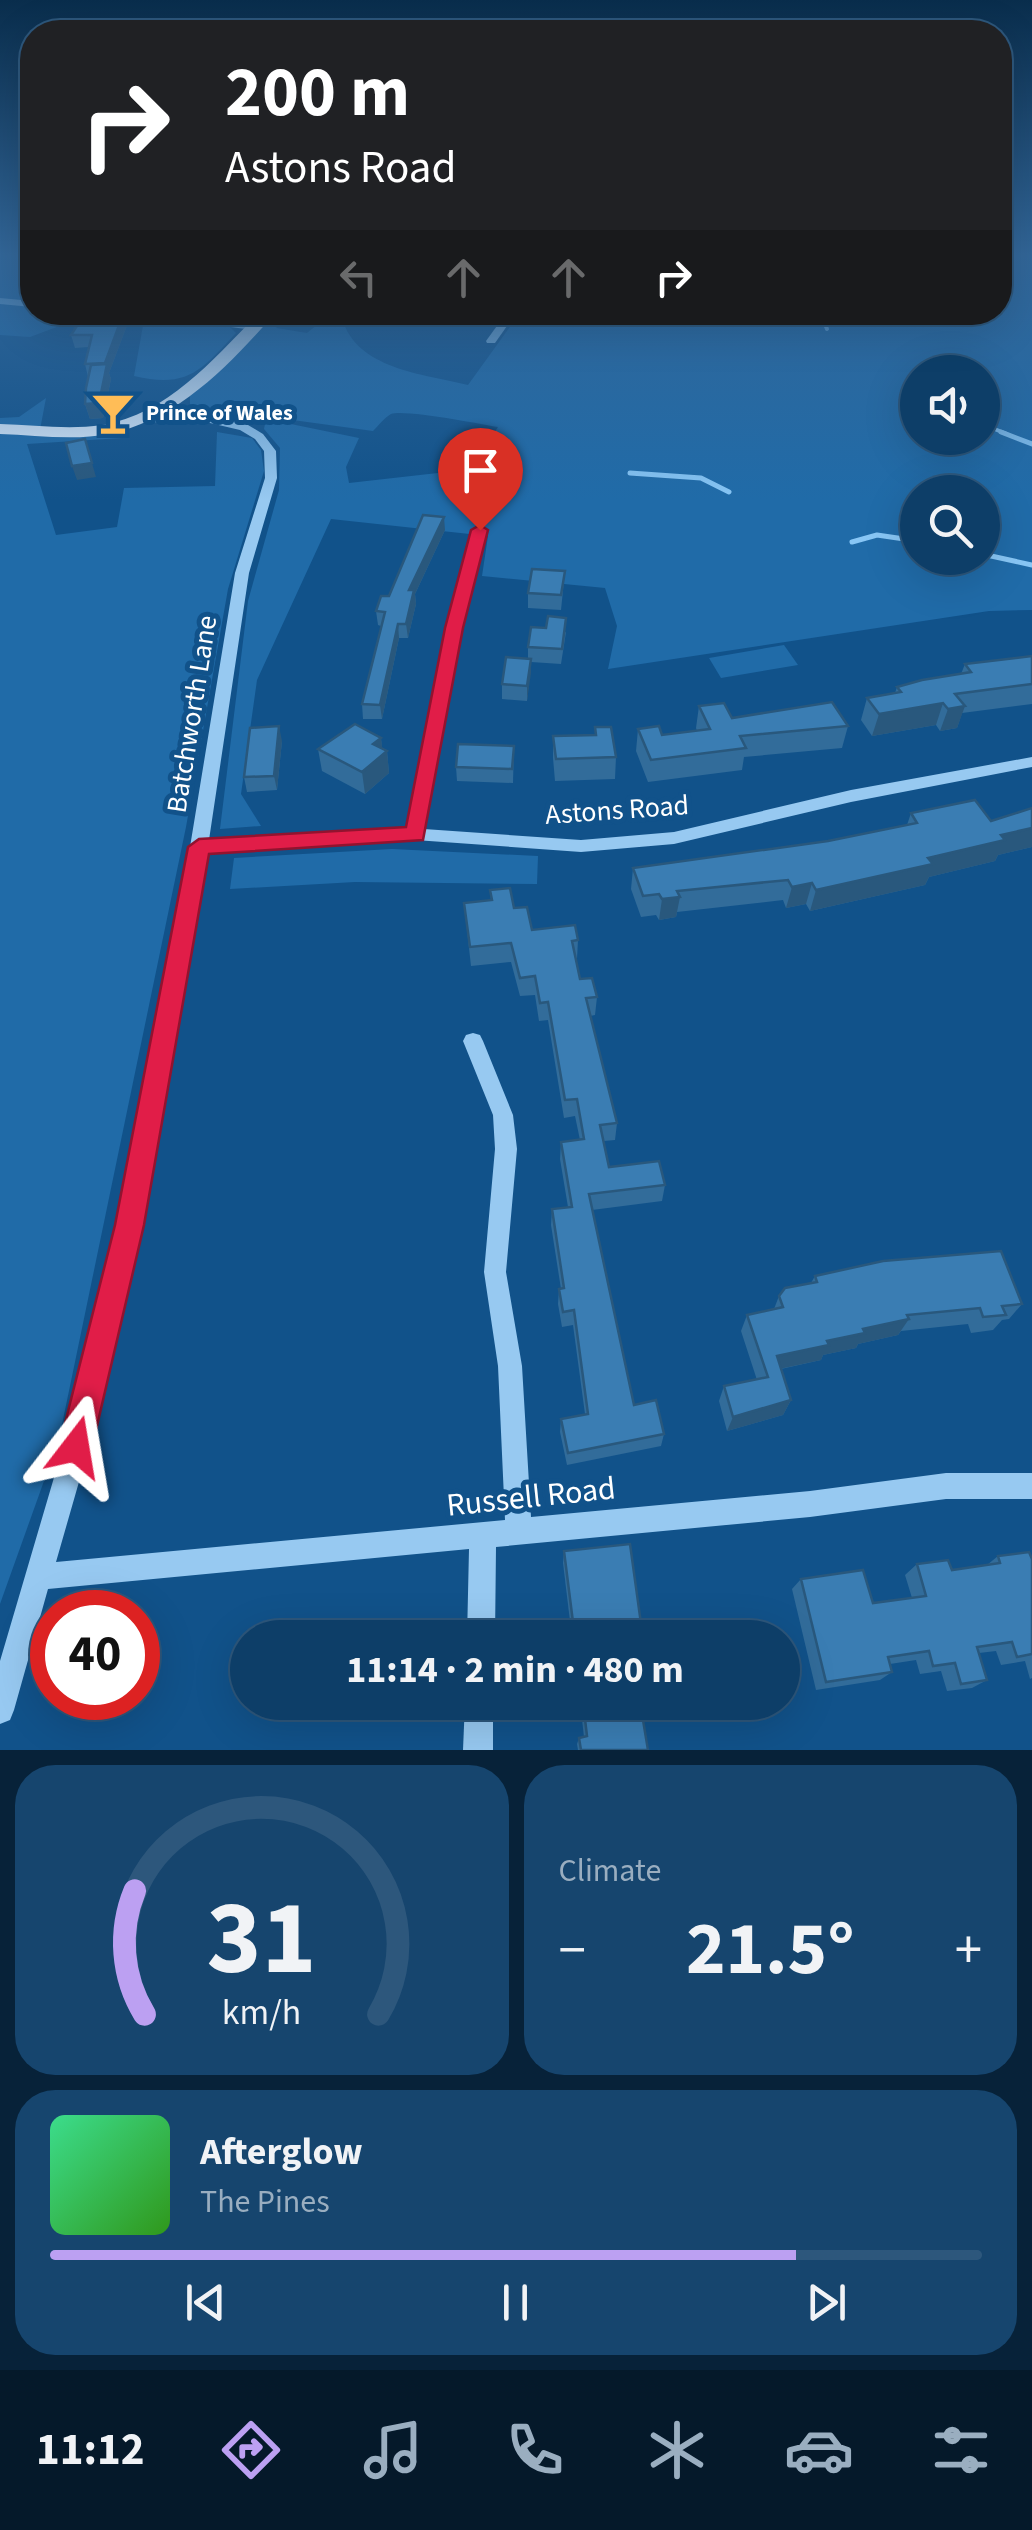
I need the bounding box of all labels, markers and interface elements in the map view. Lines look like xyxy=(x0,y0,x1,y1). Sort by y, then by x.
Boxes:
text: 200 m xyxy=(225,43,410,143)
icon: right xyxy=(60,60,190,190)
text: Astons Road xyxy=(225,136,456,200)
icon: left xyxy=(331,250,386,305)
icon: ahead xyxy=(436,250,491,305)
icon: ahead xyxy=(541,250,596,305)
icon: right xyxy=(646,250,701,305)
map controls xyxy=(900,355,1000,575)
button: sound xyxy=(900,355,1000,455)
bar icon: Prince of Wales xyxy=(89,389,137,437)
place label: Prince of Wales xyxy=(146,397,293,429)
pin xyxy=(438,428,523,531)
icon: arrive xyxy=(453,443,508,498)
button: search xyxy=(900,475,1000,575)
street label: Batchworth Lane xyxy=(157,612,227,816)
street label: Astons Road xyxy=(544,785,690,835)
position arrow xyxy=(24,1395,128,1499)
street label: Russell Road xyxy=(444,1465,618,1529)
speed limit sign: 40 xyxy=(30,1590,160,1720)
text: 11:14 · 2 min · 480 m xyxy=(346,1643,684,1697)
text: Climate xyxy=(559,1848,661,1894)
text: 31 xyxy=(207,1866,317,2014)
text: 21.5° xyxy=(686,1896,855,2003)
text: − xyxy=(559,1912,586,1990)
text: + xyxy=(955,1912,982,1990)
text: km/h xyxy=(222,1987,301,2038)
text: Afterglow xyxy=(200,2125,363,2179)
text: The Pines xyxy=(200,2179,330,2225)
icon: previous xyxy=(178,2275,233,2330)
icon: pause xyxy=(488,2275,543,2330)
icon: next xyxy=(799,2275,854,2330)
icon: directions xyxy=(216,2415,286,2485)
icon: music xyxy=(358,2415,428,2485)
icon: phone xyxy=(500,2415,570,2485)
icon: climate xyxy=(642,2415,712,2485)
icon: car xyxy=(784,2415,854,2485)
icon: filters xyxy=(926,2415,996,2485)
text: 11:12 xyxy=(36,2418,145,2482)

